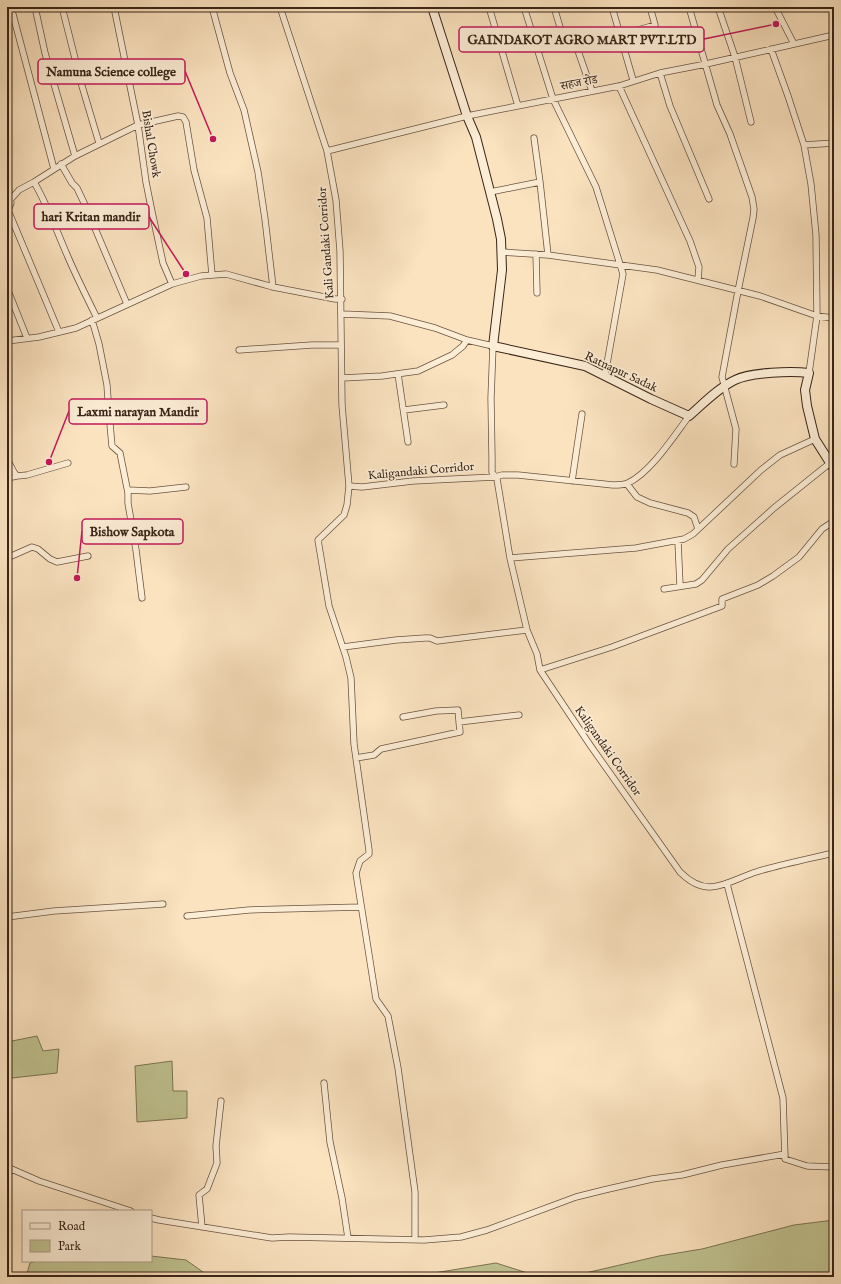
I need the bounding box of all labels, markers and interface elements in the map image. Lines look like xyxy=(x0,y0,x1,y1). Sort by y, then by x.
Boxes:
callout: GAINDAKOT AGRO MART PVT.LTD xyxy=(459,27,704,52)
text: GAINDAKOT AGRO MART PVT.LTD xyxy=(468,32,697,49)
callout: Namuna Science college xyxy=(38,59,185,84)
text: Namuna Science college xyxy=(45,64,176,81)
street label: सहज रोड xyxy=(558,71,600,94)
street label: Bishal Chowk xyxy=(138,109,164,179)
street label: Kali Gandaki Corridor xyxy=(315,186,337,299)
callout: hari Kritan mandir xyxy=(34,204,149,229)
text: hari Kritan mandir xyxy=(41,209,141,226)
street label: Ratnapur Sadak xyxy=(582,349,660,397)
callout: Laxmi narayan Mandir xyxy=(69,399,207,424)
text: Laxmi narayan Mandir xyxy=(76,404,199,421)
street label: Kaligandaki Corridor xyxy=(367,459,475,483)
callout: Bishow Sapkota xyxy=(82,519,183,544)
text: Bishow Sapkota xyxy=(90,524,175,541)
street label: Kaligandaki Corridor xyxy=(571,703,645,799)
legend xyxy=(22,1210,152,1262)
text: Road xyxy=(58,1219,86,1234)
text: Park xyxy=(58,1239,81,1254)

